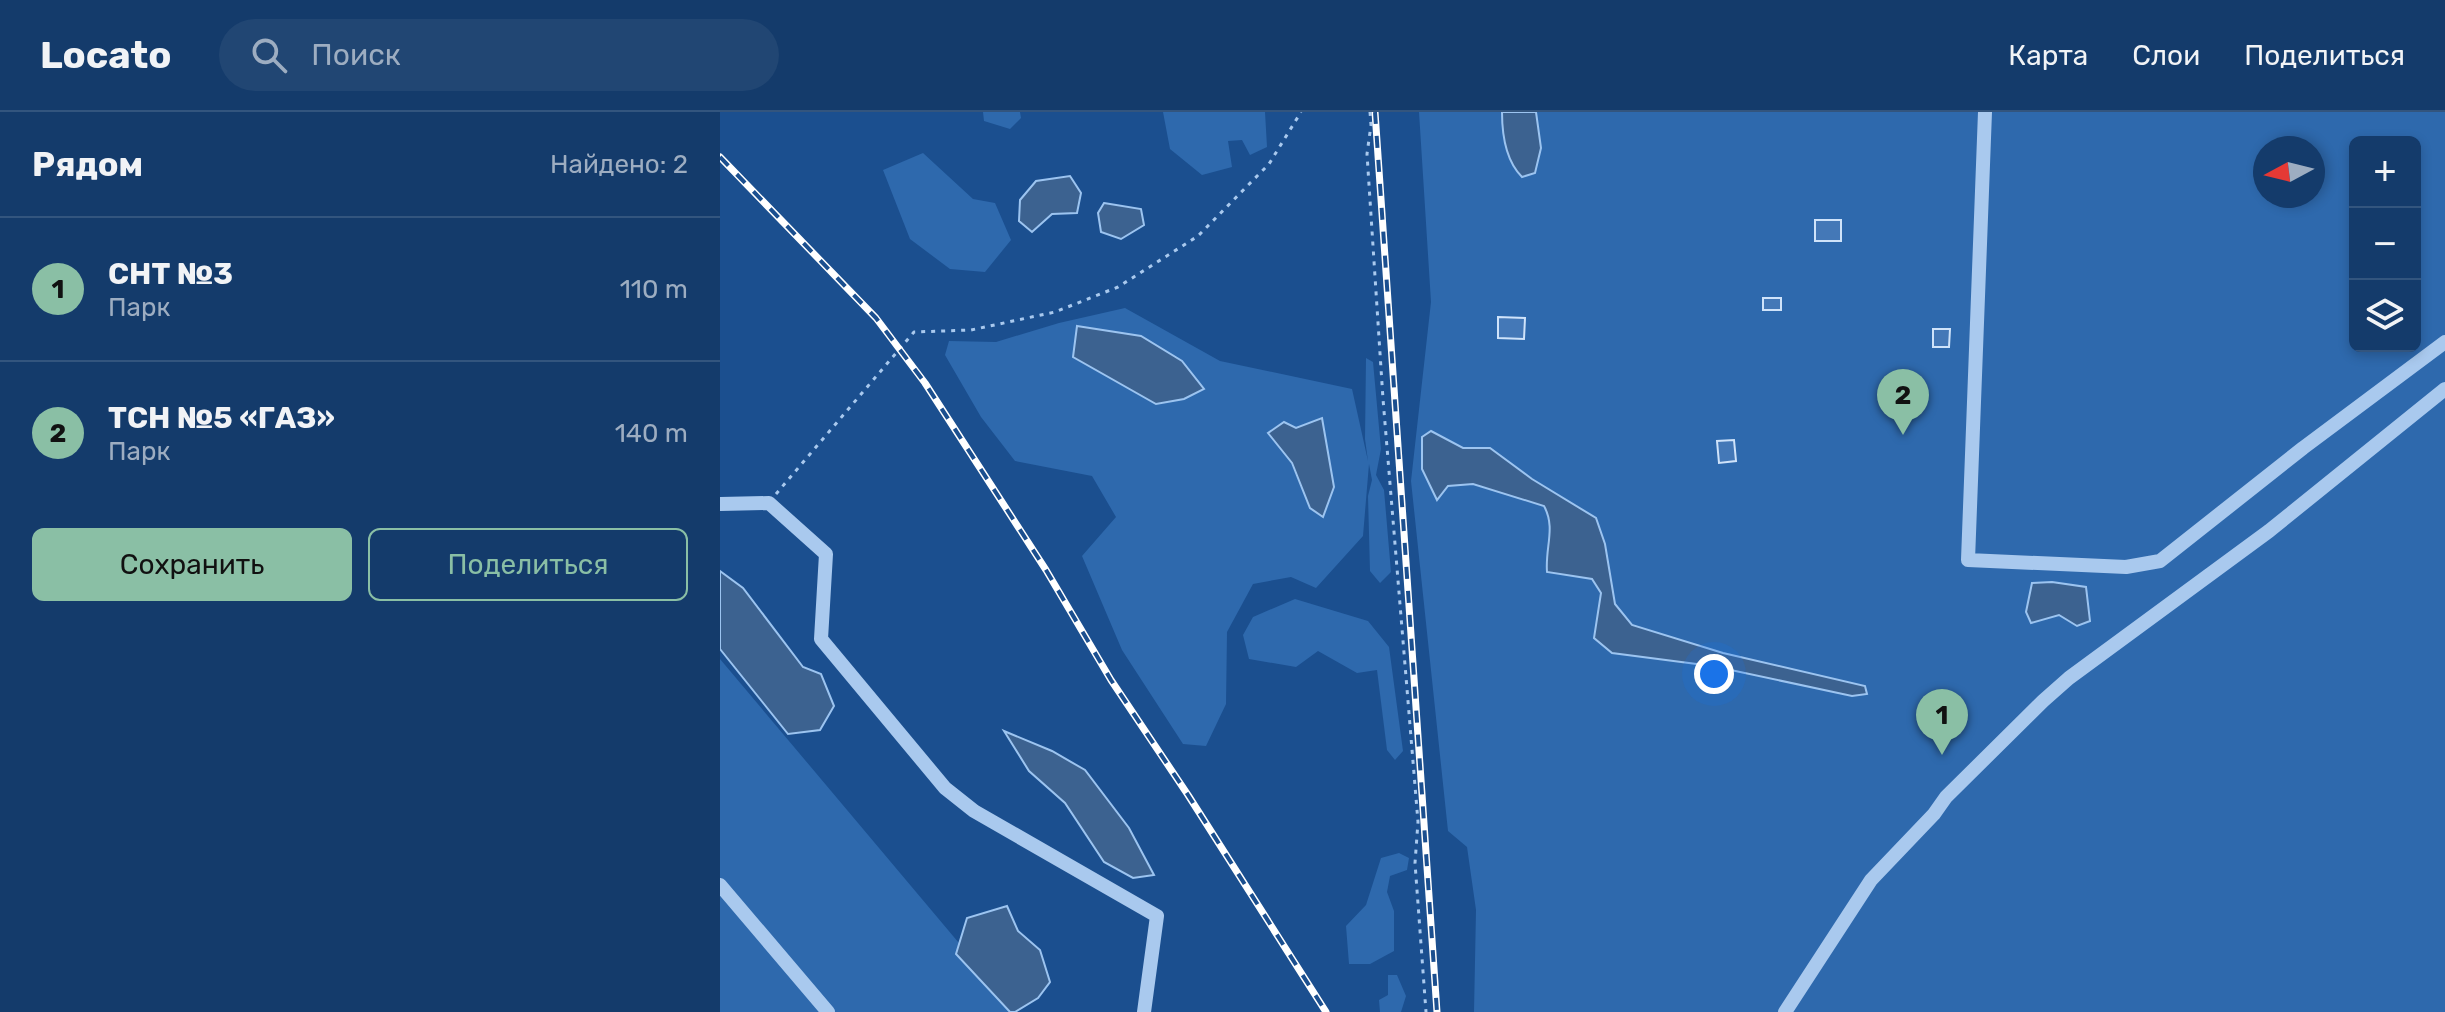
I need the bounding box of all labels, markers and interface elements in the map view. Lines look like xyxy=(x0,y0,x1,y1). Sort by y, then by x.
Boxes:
search box xyxy=(219,19,779,91)
text: Locato xyxy=(40,32,171,78)
icon: search xyxy=(247,33,291,77)
text: Поиск xyxy=(311,37,401,73)
text: Карта xyxy=(2008,39,2088,72)
text: Слои xyxy=(2132,39,2200,72)
text: Поделиться xyxy=(2244,39,2405,72)
north arrow xyxy=(2253,136,2325,208)
map controls xyxy=(2349,136,2421,352)
button: + xyxy=(2349,136,2421,208)
text: Рядом xyxy=(32,144,143,185)
text: Найдено: 2 xyxy=(550,149,688,180)
button: − xyxy=(2349,208,2421,280)
text: СНТ №3 xyxy=(108,256,233,292)
text: 1 xyxy=(52,274,64,305)
text: 110 m xyxy=(620,274,688,305)
button: layers xyxy=(2349,280,2421,352)
text: Парк xyxy=(108,292,170,323)
pin: 2 xyxy=(1877,369,1929,435)
text: ТСН №5 «ГАЗ» xyxy=(108,400,335,436)
text: 2 xyxy=(50,418,66,449)
text: 140 m xyxy=(615,418,688,449)
text: Парк xyxy=(108,436,170,467)
button: Сохранить xyxy=(32,528,352,601)
button: Поделиться xyxy=(368,528,688,601)
your location xyxy=(1694,654,1734,694)
pin: 1 xyxy=(1916,689,1968,755)

